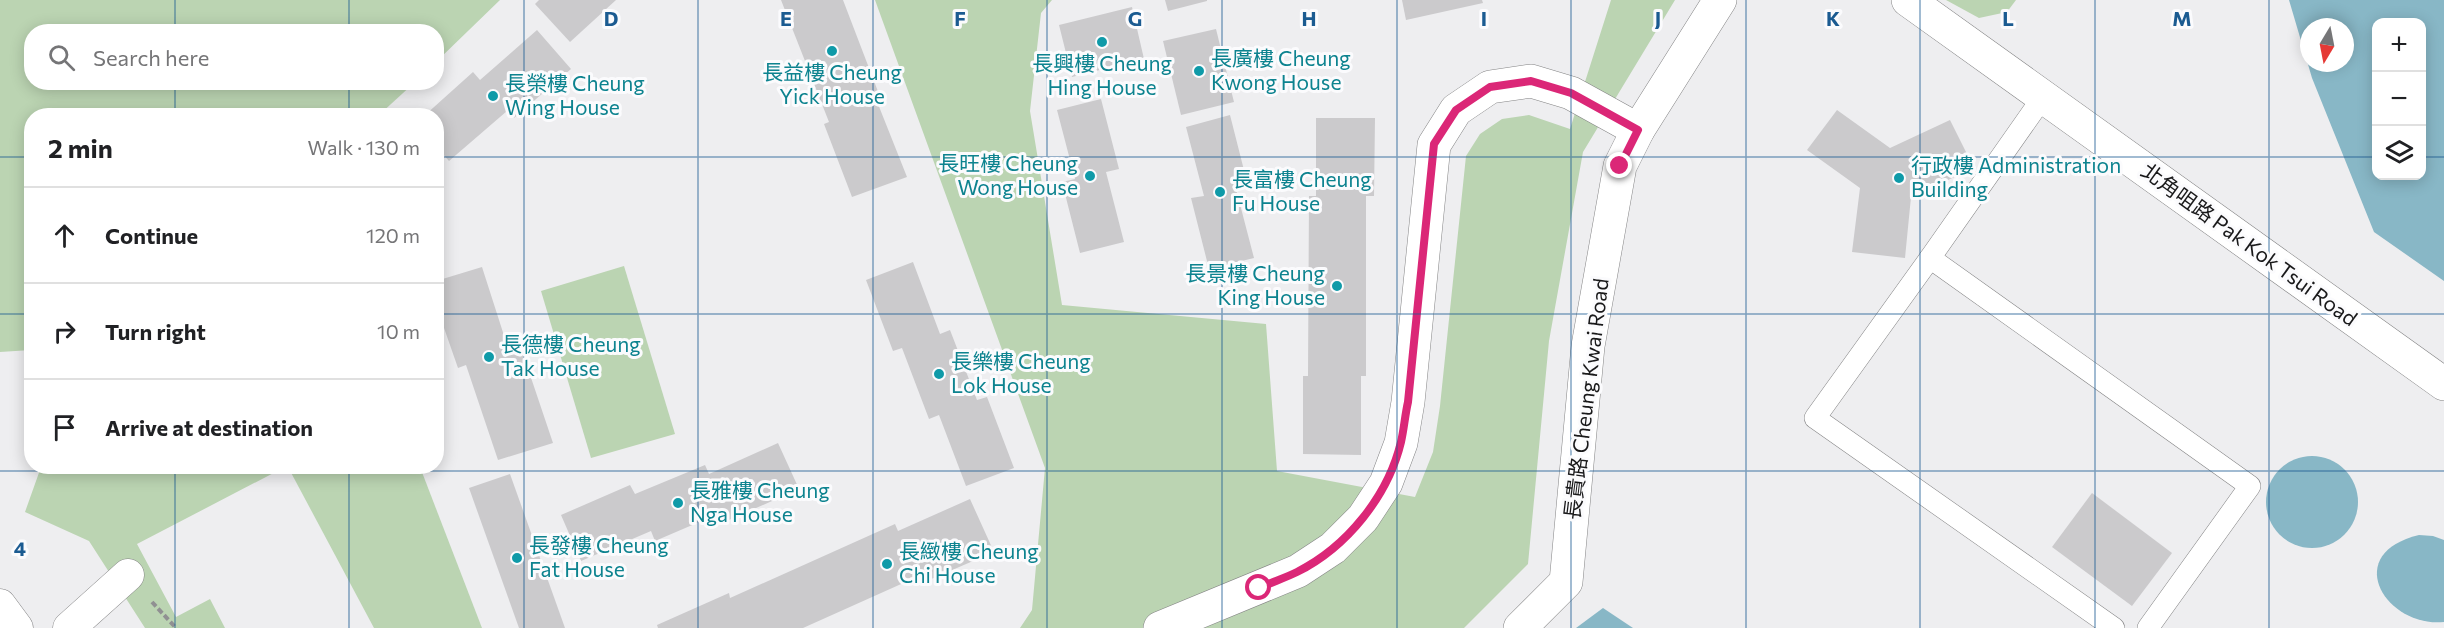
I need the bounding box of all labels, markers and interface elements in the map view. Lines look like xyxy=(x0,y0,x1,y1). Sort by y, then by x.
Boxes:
text: D xyxy=(604,6,618,30)
text: E xyxy=(780,6,792,30)
text: F xyxy=(954,6,966,30)
text: G xyxy=(1128,6,1142,30)
text: H xyxy=(1302,6,1317,30)
text: I xyxy=(1481,6,1487,30)
text: J xyxy=(1655,6,1661,30)
text: K xyxy=(1826,6,1840,30)
text: L xyxy=(2002,6,2014,30)
text: M xyxy=(2172,6,2192,30)
north arrow xyxy=(2300,18,2354,72)
map controls xyxy=(2372,18,2426,180)
button: + xyxy=(2372,18,2426,72)
search box xyxy=(24,24,444,90)
marker: 長興樓 Cheung Hing House xyxy=(1095,35,1109,49)
icon: search xyxy=(45,41,78,74)
text: Search here xyxy=(93,44,209,71)
marker: 長益樓 Cheung Yick House xyxy=(825,44,839,58)
place label: 長廣樓 Cheung Kwong House xyxy=(1211,45,1351,94)
place label: 長興樓 Cheung Hing House xyxy=(1032,50,1172,99)
place label: 長益樓 Cheung Yick House xyxy=(762,59,902,108)
marker: 長廣樓 Cheung Kwong House xyxy=(1192,64,1206,78)
place label: 長榮樓 Cheung Wing House xyxy=(505,70,645,119)
button: − xyxy=(2372,72,2426,126)
marker: 長榮樓 Cheung Wing House xyxy=(486,89,500,103)
button: layers xyxy=(2372,126,2426,180)
text: 2 min xyxy=(48,132,113,163)
text: Walk · 130 m xyxy=(308,135,420,159)
place label: 長旺樓 Cheung Wong House xyxy=(938,150,1078,199)
route end xyxy=(1606,152,1632,178)
place label: 行政樓 Administration Building xyxy=(1911,152,2121,201)
street label: 北角咀路 Pak Kok Tsui Road xyxy=(2137,157,2363,330)
place label: 長富樓 Cheung Fu House xyxy=(1232,166,1372,215)
marker: 長旺樓 Cheung Wong House xyxy=(1083,169,1097,183)
marker: 行政樓 Administration Building xyxy=(1892,171,1906,185)
marker: 長富樓 Cheung Fu House xyxy=(1213,185,1227,199)
icon: ahead xyxy=(48,219,81,252)
text: Continue xyxy=(105,222,198,249)
text: 120 m xyxy=(366,223,420,247)
place label: 長景樓 Cheung King House xyxy=(1185,260,1325,309)
street label: 長貴路 Cheung Kwai Road xyxy=(1558,277,1613,521)
marker: 長景樓 Cheung King House xyxy=(1330,279,1344,293)
icon: right xyxy=(48,315,81,348)
text: Turn right xyxy=(105,318,206,345)
text: 10 m xyxy=(377,319,420,343)
place label: 長德樓 Cheung Tak House xyxy=(501,331,641,380)
place label: 長樂樓 Cheung Lok House xyxy=(951,348,1091,397)
marker: 長德樓 Cheung Tak House xyxy=(482,350,496,364)
marker: 長樂樓 Cheung Lok House xyxy=(932,367,946,381)
icon: arrive xyxy=(48,411,81,444)
text: Arrive at destination xyxy=(105,414,313,441)
place label: 長雅樓 Cheung Nga House xyxy=(690,477,830,526)
marker: 長雅樓 Cheung Nga House xyxy=(671,496,685,510)
place label: 長發樓 Cheung Fat House xyxy=(529,532,669,581)
text: 4 xyxy=(14,536,26,560)
place label: 長緻樓 Cheung Chi House xyxy=(899,538,1039,587)
marker: 長發樓 Cheung Fat House xyxy=(510,551,524,565)
marker: 長緻樓 Cheung Chi House xyxy=(880,557,894,571)
route start xyxy=(1245,574,1271,600)

